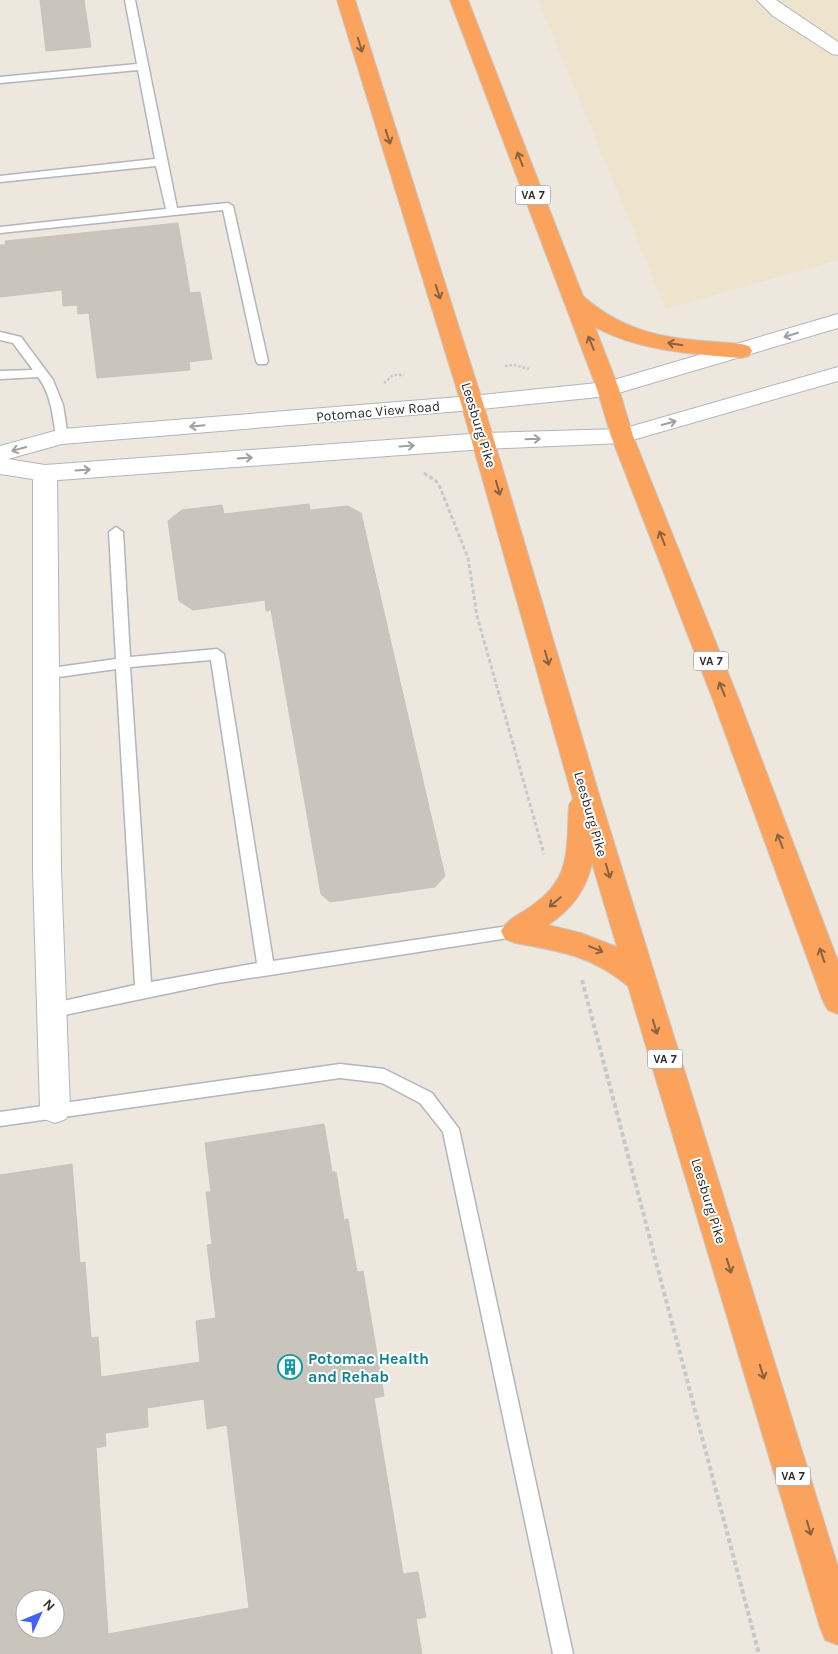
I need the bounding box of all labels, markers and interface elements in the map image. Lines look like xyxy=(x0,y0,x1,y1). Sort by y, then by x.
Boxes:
one-way arrow xyxy=(355,37,365,53)
one-way arrow xyxy=(384,129,394,145)
one-way arrow xyxy=(515,152,524,167)
road number: VA 7 xyxy=(516,186,550,204)
one-way arrow xyxy=(433,284,443,300)
one-way arrow xyxy=(784,331,800,341)
one-way arrow xyxy=(586,336,595,351)
one-way arrow xyxy=(668,339,684,349)
street label: Leesburg Pike xyxy=(458,381,500,470)
street label: Potomac View Road xyxy=(315,398,441,425)
one-way arrow xyxy=(661,417,677,427)
one-way arrow xyxy=(189,421,205,431)
one-way arrow xyxy=(524,435,540,444)
one-way arrow xyxy=(399,442,415,451)
one-way arrow xyxy=(12,445,28,454)
one-way arrow xyxy=(237,453,253,463)
one-way arrow xyxy=(75,465,91,475)
one-way arrow xyxy=(493,479,503,495)
one-way arrow xyxy=(657,531,667,546)
one-way arrow xyxy=(542,650,552,666)
road number: VA 7 xyxy=(694,651,728,670)
one-way arrow xyxy=(717,682,726,697)
street label: Leesburg Pike xyxy=(570,769,611,859)
one-way arrow xyxy=(775,834,784,849)
one-way arrow xyxy=(604,863,614,879)
one-way arrow xyxy=(549,897,562,908)
one-way arrow xyxy=(588,944,603,954)
one-way arrow xyxy=(817,948,826,964)
one-way arrow xyxy=(651,1019,660,1034)
road number: VA 7 xyxy=(648,1050,682,1068)
street label: Leesburg Pike xyxy=(688,1157,730,1246)
one-way arrow xyxy=(725,1257,734,1273)
place label: Potomac Health and Rehab xyxy=(308,1349,429,1386)
building icon: Potomac Health and Rehab xyxy=(277,1354,303,1380)
one-way arrow xyxy=(757,1364,767,1380)
road number: VA 7 xyxy=(776,1466,810,1485)
one-way arrow xyxy=(804,1520,814,1536)
north arrow xyxy=(15,1589,65,1639)
text: N xyxy=(39,1596,59,1615)

